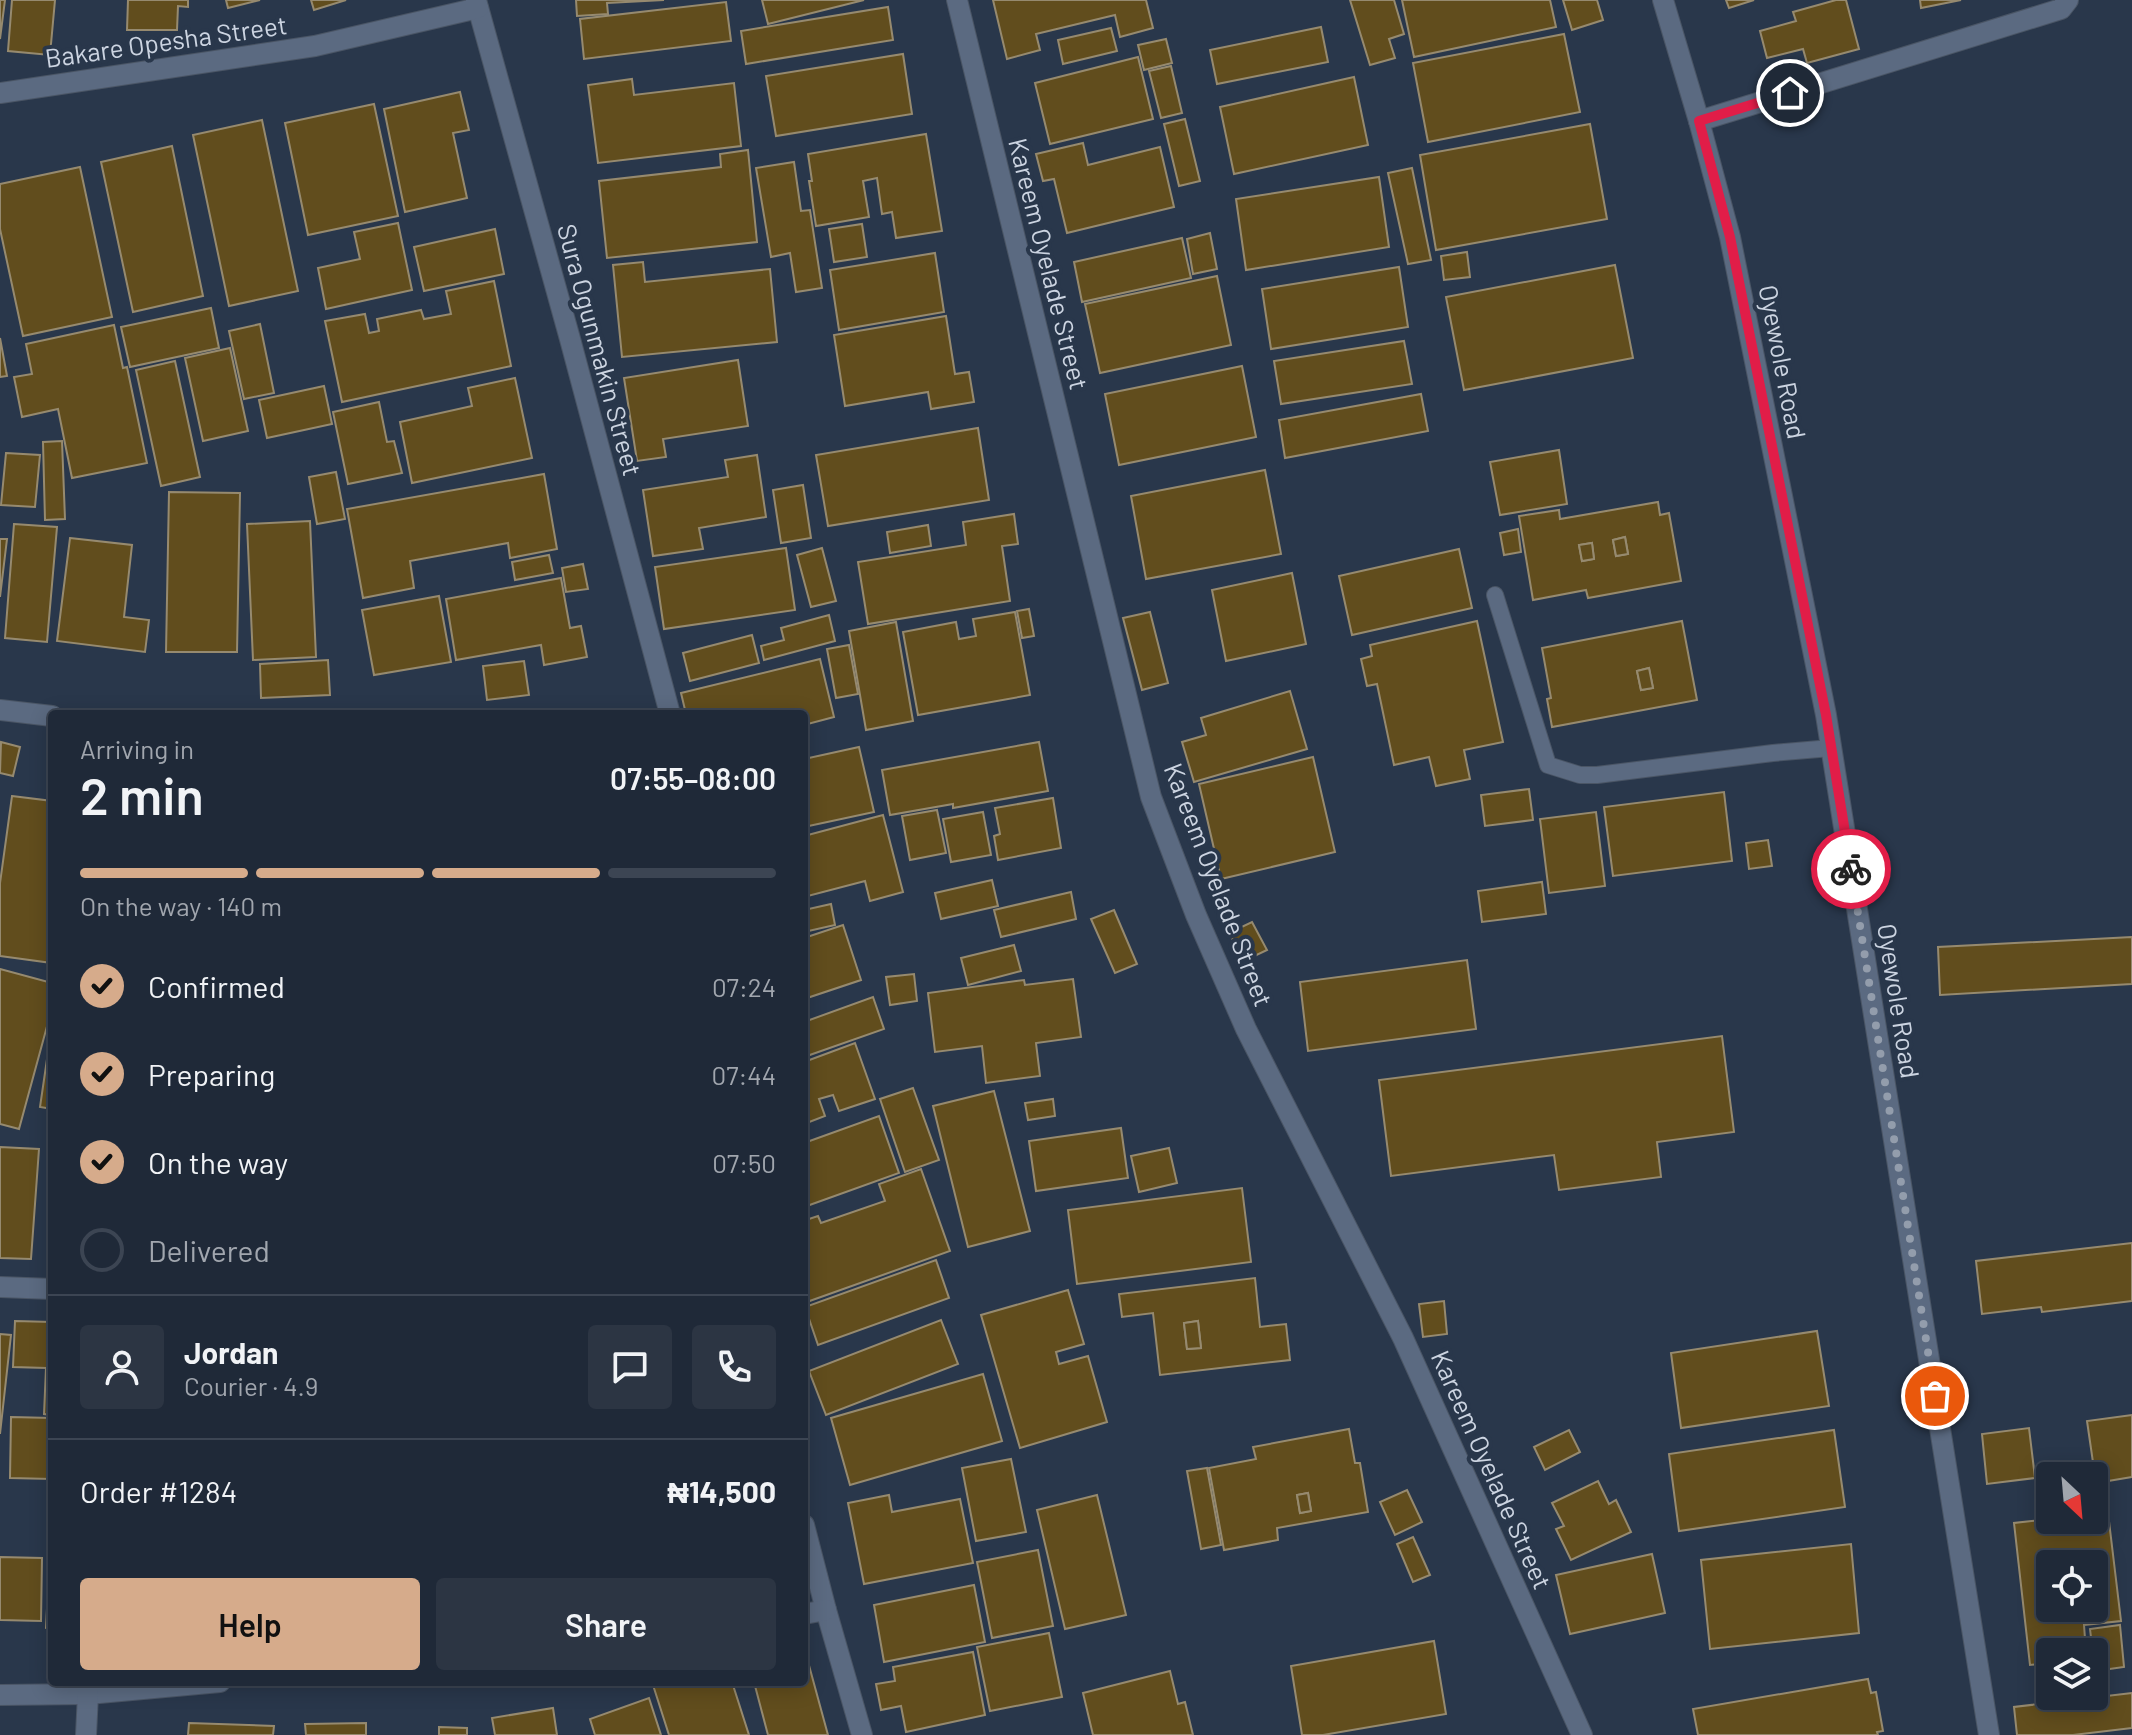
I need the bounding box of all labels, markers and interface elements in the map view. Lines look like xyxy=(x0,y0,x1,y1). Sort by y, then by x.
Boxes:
street label: Bakare Opesha Street xyxy=(43,8,289,73)
pin xyxy=(1756,59,1824,127)
icon: home xyxy=(1768,71,1812,115)
street label: Kareem Oyelade Street xyxy=(1003,135,1096,393)
street label: Sura Ogunmakin Street xyxy=(552,220,649,479)
street label: Oyewole Road xyxy=(1753,282,1814,441)
text: Arriving in xyxy=(80,733,194,764)
street label: Kareem Oyelade Street xyxy=(1159,758,1280,1010)
text: 07:55–08:00 xyxy=(610,760,776,796)
text: 2 min xyxy=(80,763,204,825)
courier xyxy=(1811,829,1891,909)
icon: bike xyxy=(1829,847,1873,891)
text: On the way · 140 m xyxy=(80,890,282,921)
street label: Oyewole Road xyxy=(1872,921,1927,1080)
icon: check xyxy=(80,964,124,1008)
text: Confirmed xyxy=(148,968,285,1004)
text: 07:24 xyxy=(712,971,776,1002)
icon: check xyxy=(80,1052,124,1096)
text: Preparing xyxy=(148,1056,275,1092)
text: 07:44 xyxy=(712,1059,776,1090)
icon: check xyxy=(80,1140,124,1184)
text: On the way xyxy=(148,1144,288,1180)
text: 07:50 xyxy=(712,1147,776,1178)
text: Delivered xyxy=(148,1232,270,1268)
button: person xyxy=(80,1325,164,1409)
button: chat xyxy=(588,1325,672,1409)
button: phone xyxy=(692,1325,776,1409)
text: Jordan xyxy=(184,1334,279,1370)
street label: Kareem Oyelade Street xyxy=(1426,1345,1559,1594)
pin xyxy=(1901,1362,1969,1430)
text: Courier · 4.9 xyxy=(184,1370,318,1401)
icon: bag xyxy=(1913,1374,1957,1418)
north arrow xyxy=(2036,1462,2108,1534)
map controls xyxy=(2036,1462,2108,1710)
text: Order #1284 xyxy=(80,1473,237,1509)
text: ₦14,500 xyxy=(667,1473,776,1509)
button: locate xyxy=(2036,1550,2108,1622)
button: Help xyxy=(80,1578,420,1670)
button: Share xyxy=(436,1578,776,1670)
button: layers xyxy=(2036,1638,2108,1710)

